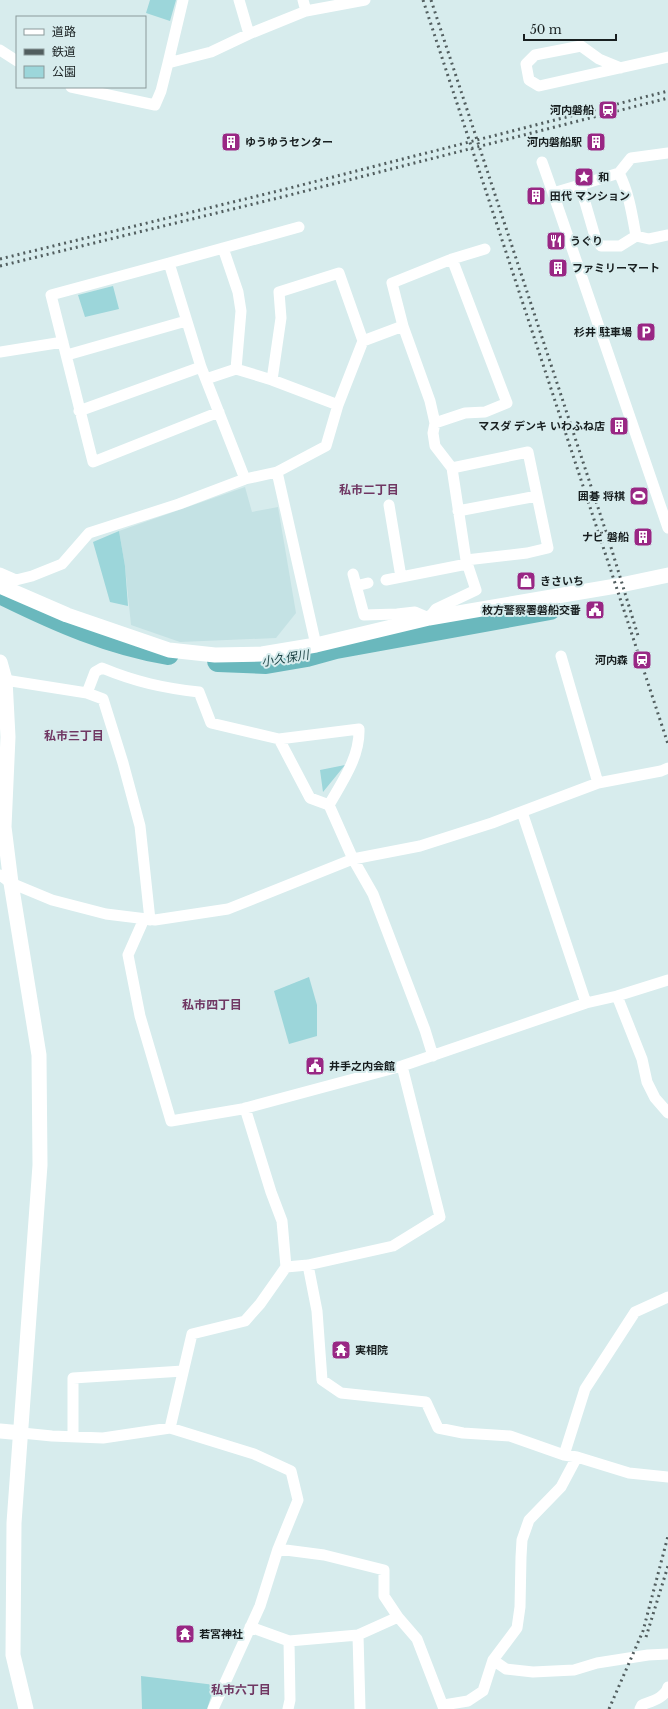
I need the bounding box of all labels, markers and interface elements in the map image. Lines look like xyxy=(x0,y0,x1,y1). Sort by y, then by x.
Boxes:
legend xyxy=(16,16,146,88)
scale bar xyxy=(524,16,616,42)
text: 50 m xyxy=(530,22,562,37)
text: 道路 xyxy=(52,24,76,39)
text: 鉄道 xyxy=(52,44,76,59)
text: 公園 xyxy=(52,64,76,79)
station icon: 河内磐船 xyxy=(597,99,619,121)
place label: 河内磐船 xyxy=(550,103,594,117)
building icon: ゆうゆうセンター xyxy=(220,131,242,153)
building icon: 河内磐船駅 xyxy=(585,131,607,153)
place label: ゆうゆうセンター xyxy=(245,135,333,149)
place label: 河内磐船駅 xyxy=(527,135,582,149)
place icon: 和 xyxy=(573,166,595,188)
place label: 和 xyxy=(598,170,609,184)
building icon: 田代 マンション xyxy=(525,185,547,207)
place label: 田代 マンション xyxy=(550,189,630,203)
restaurant icon: うぐり xyxy=(545,230,567,252)
place label: うぐり xyxy=(570,234,603,248)
building icon: ファミリーマート xyxy=(547,257,569,279)
place label: ファミリーマート xyxy=(572,261,660,275)
parking icon: 杉井 駐車場 xyxy=(635,321,657,343)
place label: 杉井 駐車場 xyxy=(574,325,632,339)
building icon: マスダ デンキ いわふね店 xyxy=(608,415,630,437)
place label: マスダ デンキ いわふね店 xyxy=(478,419,605,433)
district label: 私市二丁目 xyxy=(339,482,399,497)
sports icon: 囲碁 将棋 xyxy=(628,485,650,507)
place label: 囲碁 将棋 xyxy=(578,489,625,503)
building icon: ナビ 磐船 xyxy=(632,526,654,548)
place label: ナビ 磐船 xyxy=(582,530,629,544)
shop icon: きさいち xyxy=(515,570,537,592)
place label: きさいち xyxy=(540,574,584,588)
public building icon: 枚方警察署磐船交番 xyxy=(584,599,606,621)
place label: 枚方警察署磐船交番 xyxy=(482,603,581,617)
water label: 小久保川 xyxy=(260,647,312,669)
station icon: 河内森 xyxy=(631,649,653,671)
place label: 河内森 xyxy=(595,653,628,667)
district label: 私市三丁目 xyxy=(44,728,104,743)
district label: 私市四丁目 xyxy=(182,997,242,1012)
public building icon: 井手之内会館 xyxy=(304,1055,326,1077)
place label: 井手之内会館 xyxy=(329,1059,395,1073)
temple icon: 実相院 xyxy=(330,1339,352,1361)
place label: 実相院 xyxy=(355,1343,388,1357)
temple icon: 若宮神社 xyxy=(174,1623,196,1645)
place label: 若宮神社 xyxy=(199,1627,243,1641)
district label: 私市六丁目 xyxy=(211,1682,271,1697)

